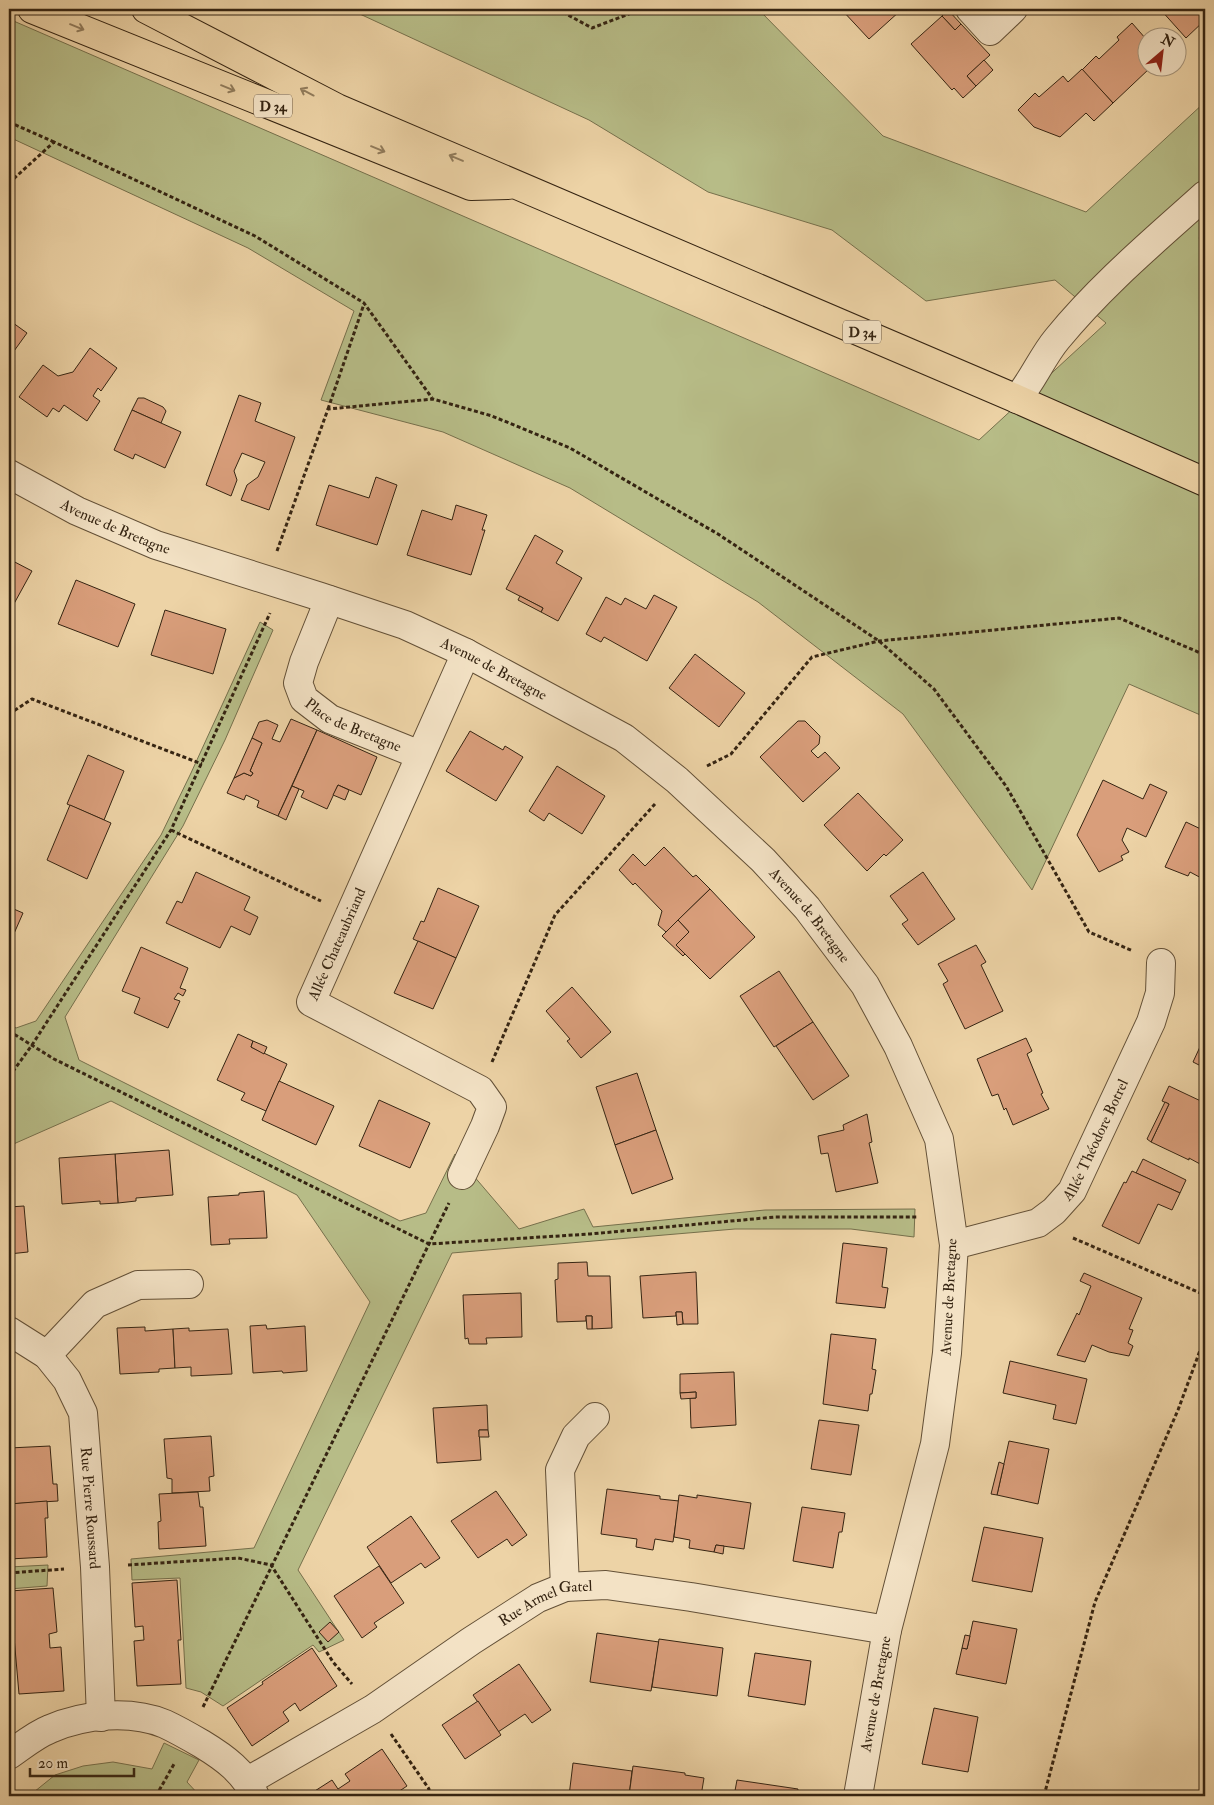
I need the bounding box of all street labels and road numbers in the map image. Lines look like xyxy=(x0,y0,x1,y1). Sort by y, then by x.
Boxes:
road number: D 34 xyxy=(254,94,292,118)
road number: D 34 xyxy=(843,321,881,344)
street label: Avenue de Bretagne xyxy=(56,494,173,558)
street label: Avenue de Bretagne xyxy=(437,633,550,704)
street label: Place de Bretagne xyxy=(301,694,404,756)
street label: Avenue de Bretagne xyxy=(765,863,854,966)
street label: Allée Chateaubriand xyxy=(303,884,370,1004)
street label: Allée Théodore Botrel xyxy=(1058,1076,1133,1206)
street label: Avenue de Bretagne xyxy=(936,1238,962,1357)
street label: Rue Pierre Roussard xyxy=(76,1446,105,1570)
street label: Rue Armel Gatel xyxy=(495,1576,593,1630)
street label: Avenue de Bretagne xyxy=(856,1635,896,1754)

